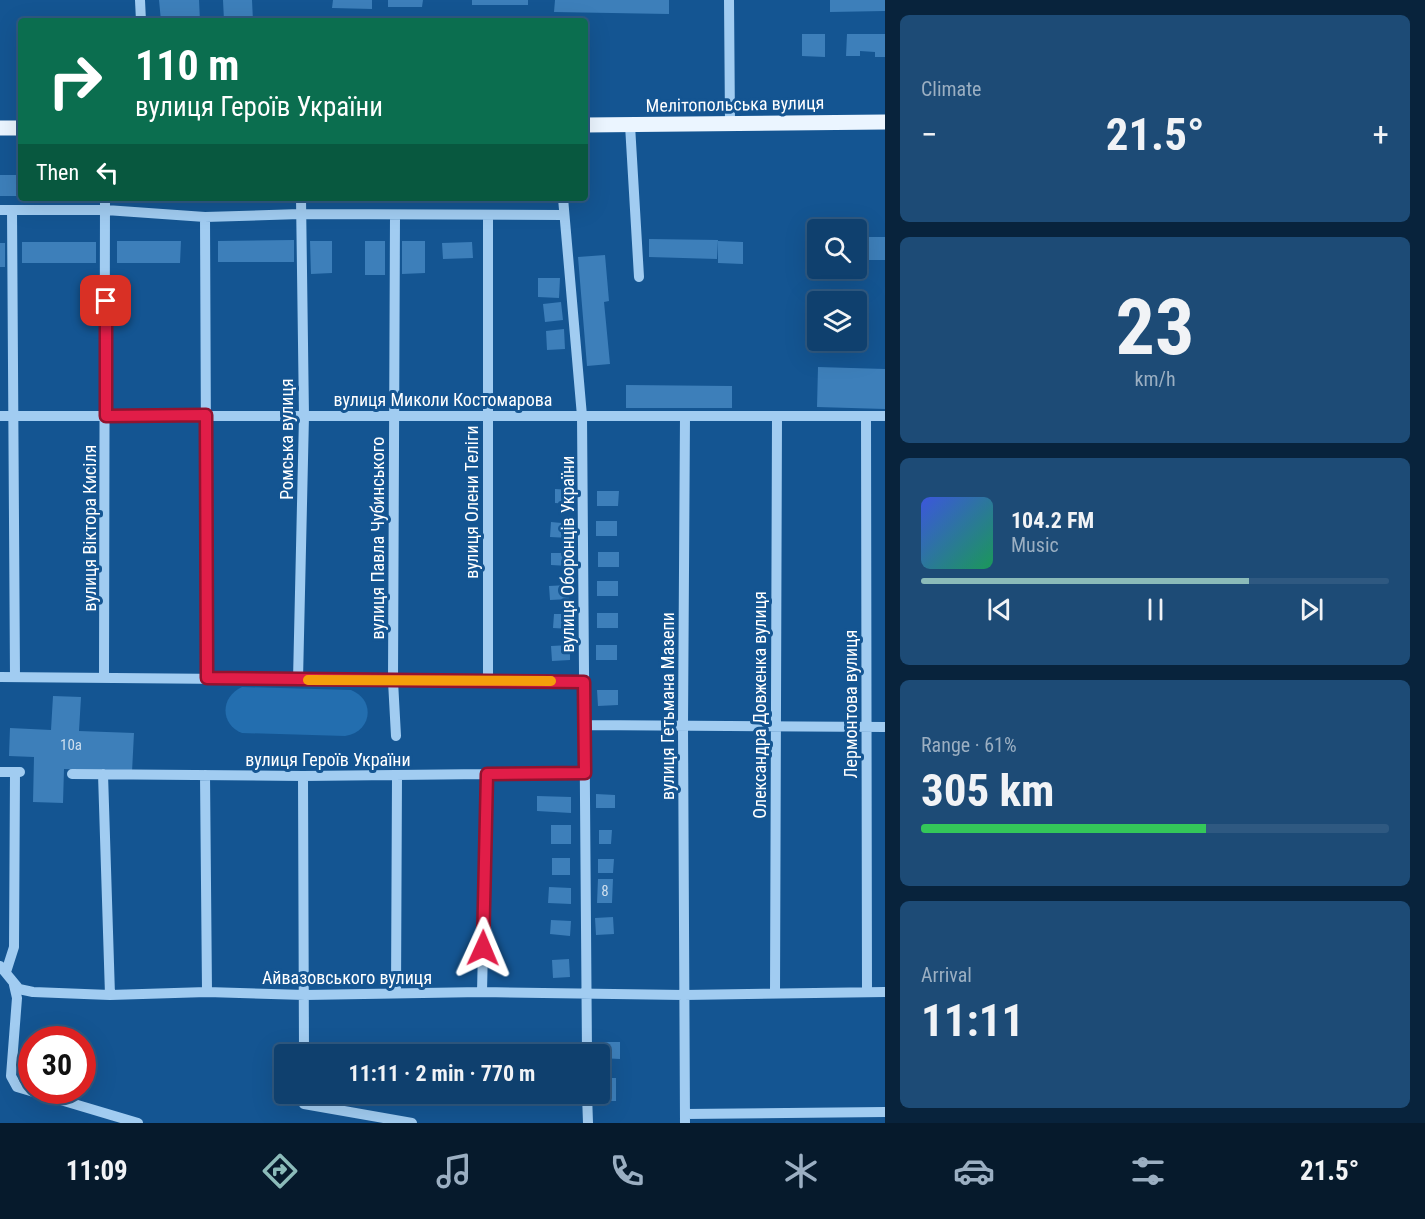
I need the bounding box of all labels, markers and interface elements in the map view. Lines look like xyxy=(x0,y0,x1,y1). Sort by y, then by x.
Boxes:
text: 110 m xyxy=(135,41,240,90)
icon: right xyxy=(36,42,114,120)
text: Climate xyxy=(921,77,981,101)
text: вулиця Героїв України xyxy=(135,91,383,123)
street label: Мелітопольська вулиця xyxy=(646,92,824,116)
text: 21.5° xyxy=(1106,108,1204,161)
text: − xyxy=(921,115,938,154)
text: + xyxy=(1373,115,1389,154)
icon: left xyxy=(91,156,124,189)
text: Then xyxy=(36,160,79,185)
map controls xyxy=(807,219,867,351)
button: search xyxy=(807,219,867,279)
pin xyxy=(80,275,131,326)
text: 23 xyxy=(1116,282,1194,373)
icon: arrive xyxy=(89,284,122,317)
button: layers xyxy=(807,291,867,351)
text: km/h xyxy=(1134,367,1176,391)
street label: Ромська вулиця xyxy=(276,378,297,500)
street label: вулиця Миколи Костомарова xyxy=(334,389,552,410)
street label: вулиця Олени Теліги xyxy=(461,425,482,579)
street label: вулиця Павла Чубинського xyxy=(367,437,388,639)
street label: вулиця Віктора Кисіля xyxy=(79,445,100,611)
street label: вулиця Оборонців України xyxy=(557,456,578,652)
text: 104.2 FM xyxy=(1011,508,1094,533)
text: Music xyxy=(1011,533,1059,557)
street label: Олександра Довженка вулиця xyxy=(749,591,770,819)
icon: previous xyxy=(983,593,1016,626)
icon: pause xyxy=(1139,593,1172,626)
icon: next xyxy=(1295,593,1328,626)
street label: вулиця Гетьмана Мазепи xyxy=(657,612,678,800)
street label: Лермонтова вулиця xyxy=(840,629,861,779)
text: Range · 61% xyxy=(921,733,1017,757)
house number: 10а xyxy=(60,736,82,754)
street label: вулиця Героїв України xyxy=(245,749,411,770)
text: 305 km xyxy=(921,764,1054,817)
house number: 8 xyxy=(601,882,609,900)
position arrow xyxy=(451,916,515,980)
text: Arrival xyxy=(921,963,972,987)
street label: Айвазовського вулиця xyxy=(262,967,432,988)
text: 11:11 xyxy=(921,994,1024,1047)
speed limit sign: 30 xyxy=(18,1026,96,1104)
text: 11:11 · 2 min · 770 m xyxy=(349,1061,535,1086)
icon: directions xyxy=(259,1150,301,1192)
icon: music xyxy=(433,1150,475,1192)
icon: phone xyxy=(606,1150,648,1192)
icon: climate xyxy=(780,1150,822,1192)
icon: car xyxy=(953,1150,995,1192)
icon: filters xyxy=(1127,1150,1169,1192)
text: 11:09 xyxy=(66,1155,128,1187)
text: 21.5° xyxy=(1300,1155,1359,1187)

